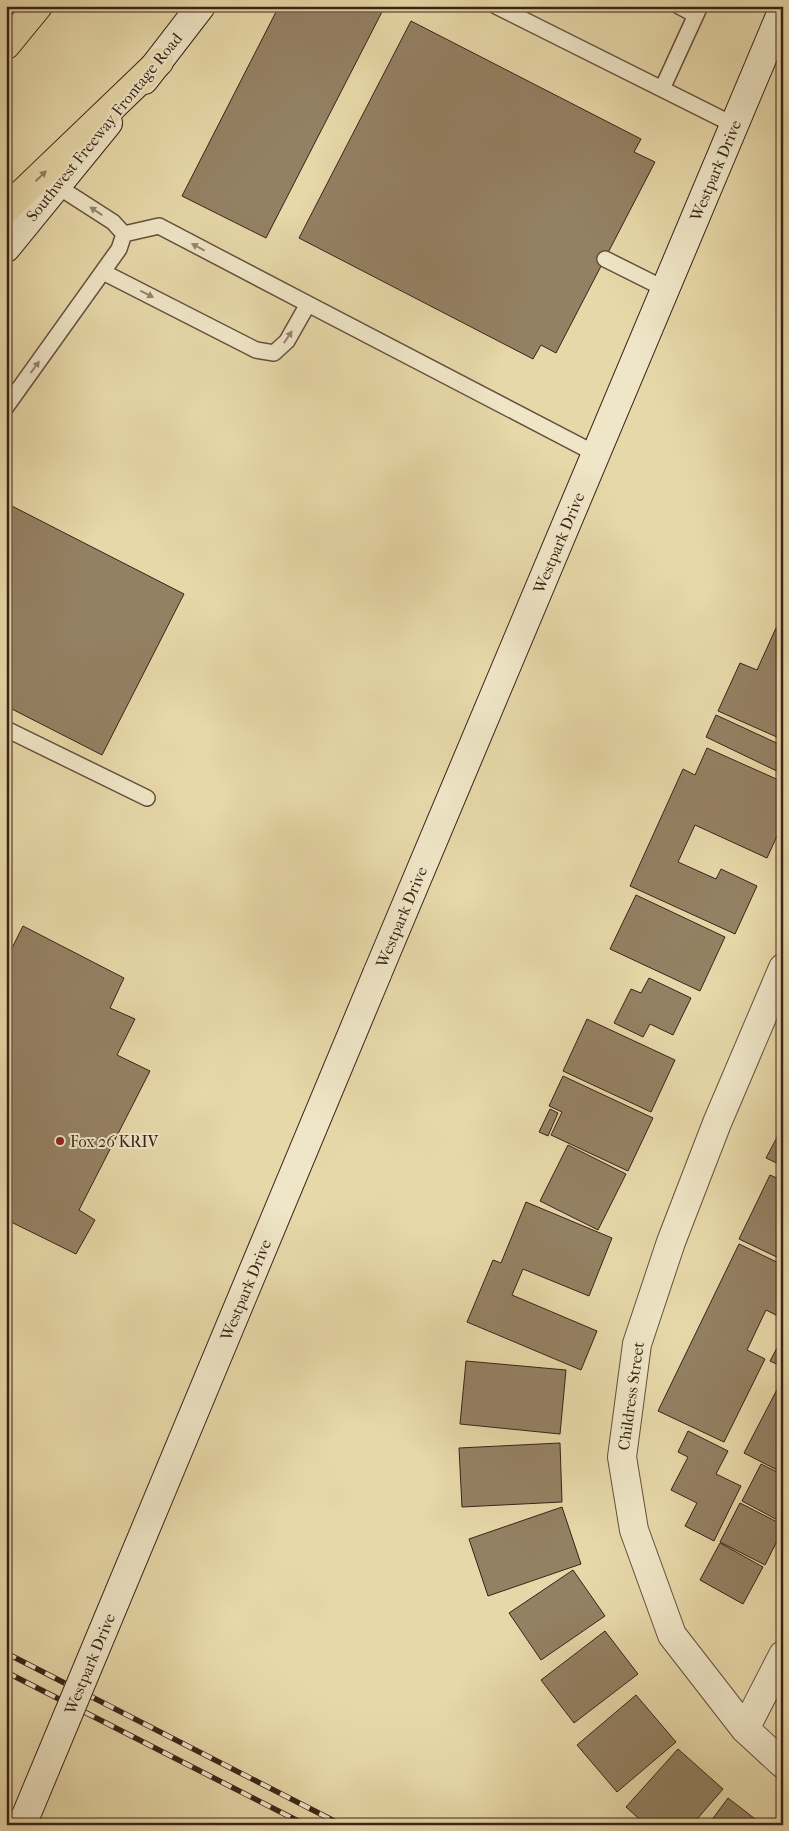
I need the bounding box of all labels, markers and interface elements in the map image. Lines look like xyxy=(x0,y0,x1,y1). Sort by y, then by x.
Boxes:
street label: Southwest Freeway Frontage Road xyxy=(22,29,186,225)
street label: Westpark Drive xyxy=(685,117,745,224)
one-way arrow xyxy=(35,170,47,182)
one-way arrow xyxy=(89,206,102,216)
one-way arrow xyxy=(191,243,206,251)
one-way arrow xyxy=(139,290,154,298)
one-way arrow xyxy=(283,331,293,344)
one-way arrow xyxy=(30,360,40,374)
street label: Westpark Drive xyxy=(528,489,588,597)
street label: Westpark Drive xyxy=(371,863,431,971)
place label: Fox 26 KRIV xyxy=(70,1132,159,1151)
marker: Fox 26 KRIV xyxy=(54,1135,66,1147)
street label: Westpark Drive xyxy=(215,1236,275,1344)
street label: Childress Street xyxy=(614,1340,648,1452)
street label: Westpark Drive xyxy=(59,1610,119,1718)

